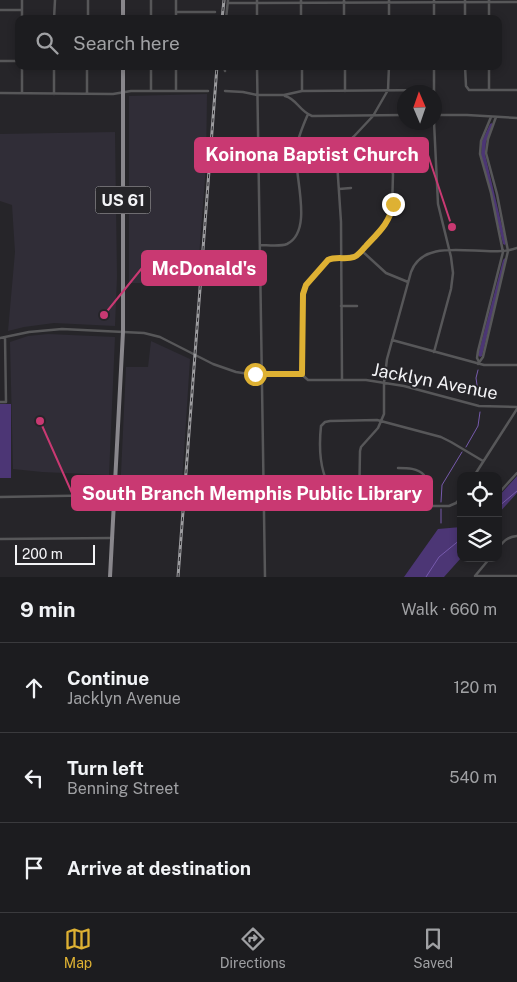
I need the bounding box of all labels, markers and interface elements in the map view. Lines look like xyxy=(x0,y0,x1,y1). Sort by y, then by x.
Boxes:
search box xyxy=(15,15,502,70)
icon: search xyxy=(33,29,61,57)
text: Search here xyxy=(73,32,180,54)
north arrow xyxy=(397,85,442,130)
callout: Koinona Baptist Church xyxy=(195,138,428,172)
text: Koinona Baptist Church xyxy=(205,143,419,165)
road number: US 61 xyxy=(96,186,150,214)
route end xyxy=(382,193,405,216)
callout: McDonald's xyxy=(142,251,266,285)
text: McDonald's xyxy=(152,257,256,279)
street label: Jacklyn Avenue xyxy=(370,358,500,404)
route start xyxy=(244,363,267,386)
map controls xyxy=(457,472,502,562)
button: locate xyxy=(457,472,502,517)
callout: South Branch Memphis Public Library xyxy=(72,476,432,510)
text: South Branch Memphis Public Library xyxy=(82,482,422,504)
button: layers xyxy=(457,517,502,562)
scale bar xyxy=(15,542,95,565)
text: 200 m xyxy=(22,546,63,562)
text: 9 min xyxy=(20,597,76,622)
text: Walk · 660 m xyxy=(401,600,497,619)
text: Continue xyxy=(67,667,149,689)
icon: ahead xyxy=(20,674,48,702)
text: 120 m xyxy=(453,678,497,697)
text: Jacklyn Avenue xyxy=(67,689,181,708)
text: Turn left xyxy=(67,757,144,779)
icon: left xyxy=(20,764,48,792)
text: 540 m xyxy=(449,768,497,787)
text: Benning Street xyxy=(67,779,179,798)
icon: arrive xyxy=(20,854,48,882)
text: Arrive at destination xyxy=(67,857,251,879)
tab: Map xyxy=(64,925,92,971)
tab: Directions xyxy=(220,925,286,971)
tab: Saved xyxy=(413,925,453,971)

